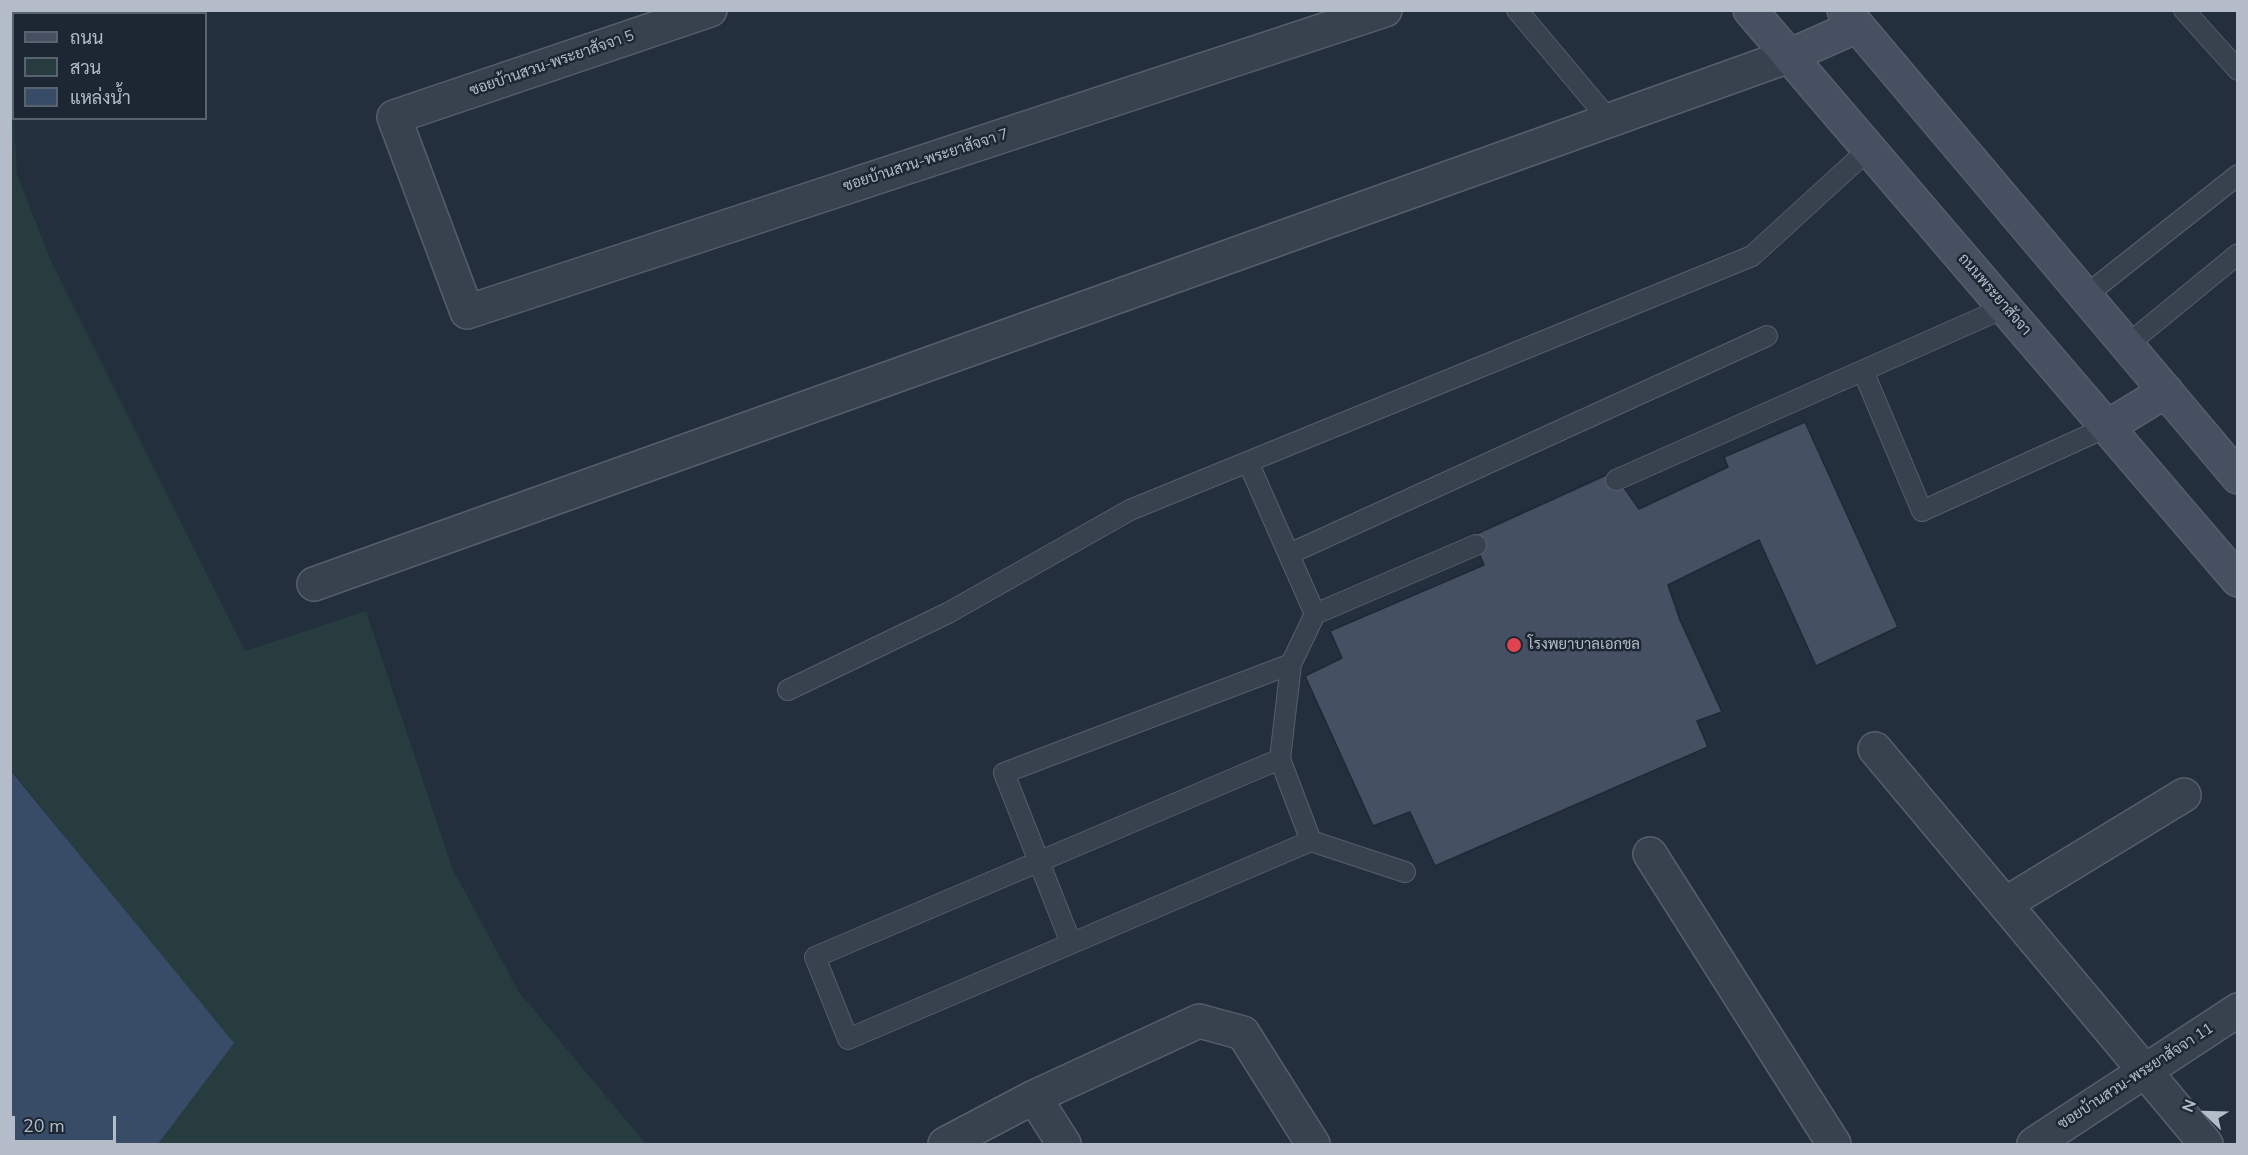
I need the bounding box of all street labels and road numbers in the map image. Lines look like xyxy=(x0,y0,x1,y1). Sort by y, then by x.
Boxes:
street label: ซอยบ้านสวน-พระยาสัจจา 5 xyxy=(467,27,637,101)
street label: ซอยบ้านสวน-พระยาสัจจา 7 xyxy=(841,126,1011,196)
street label: ถนนพระยาสัจจา xyxy=(1954,250,2034,340)
street label: ซอยบ้านสวน-พระยาสัจจา 11 xyxy=(2055,1020,2217,1134)

